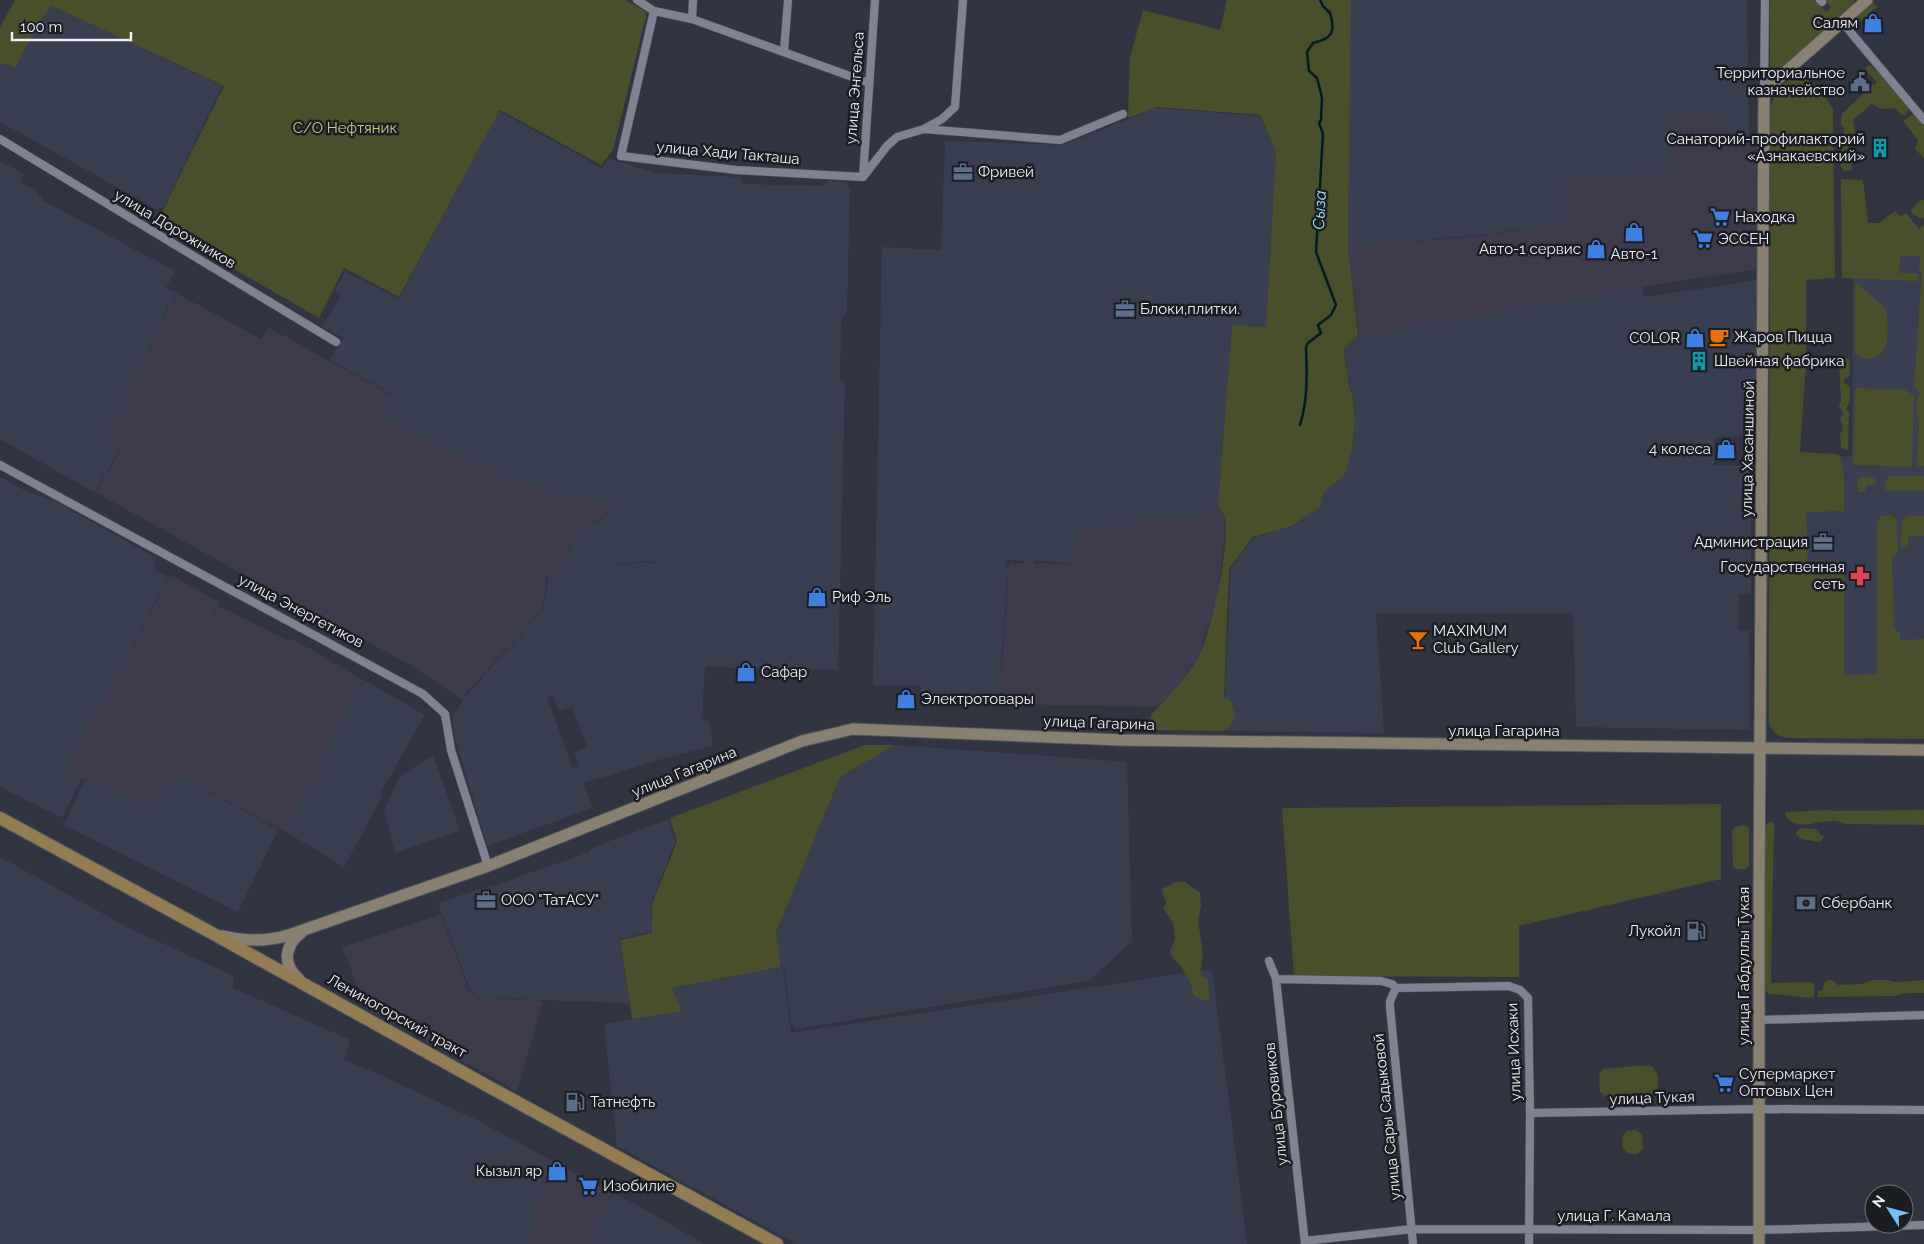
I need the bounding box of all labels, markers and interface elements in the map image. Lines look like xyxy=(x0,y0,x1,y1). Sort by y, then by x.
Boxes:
scale bar xyxy=(12,10,131,42)
shop icon: Салям xyxy=(1862,12,1884,34)
place label: Салям xyxy=(1813,14,1858,32)
text: 100 m xyxy=(20,18,62,36)
street label: улица Энгельса xyxy=(842,31,868,145)
place label: Территориальное казначейство xyxy=(1717,64,1845,99)
public building icon: Территориальное казначейство xyxy=(1849,71,1871,93)
park label: С/О Нефтяник xyxy=(293,119,397,137)
place label: Санаторий-профилакторий «Азнакаевский» xyxy=(1667,130,1865,165)
building icon: Санаторий-профилакторий «Азнакаевский» xyxy=(1869,137,1891,159)
street label: улица Хади Такташа xyxy=(656,138,800,168)
office icon: Фривей xyxy=(952,161,974,183)
place label: Фривей xyxy=(978,163,1034,181)
street label: улица Дорожников xyxy=(111,186,239,272)
water label: Сыза xyxy=(1309,189,1330,230)
supermarket icon: Находка xyxy=(1709,206,1731,228)
place label: Находка xyxy=(1735,208,1795,226)
shop icon: Авто-1 xyxy=(1623,221,1645,243)
supermarket icon: ЭССЕН xyxy=(1692,228,1714,250)
place label: ЭССЕН xyxy=(1718,230,1769,248)
shop icon: Авто-1 сервис xyxy=(1585,238,1607,260)
place label: Авто-1 сервис xyxy=(1479,240,1581,258)
place label: Авто-1 xyxy=(1611,245,1658,263)
office icon: Блоки,плитки. xyxy=(1114,298,1136,320)
place label: Блоки,плитки. xyxy=(1140,300,1240,318)
cafe icon: Жаров Пицца xyxy=(1708,326,1730,348)
shop icon: COLOR xyxy=(1684,327,1706,349)
place label: Жаров Пицца xyxy=(1734,328,1832,346)
place label: COLOR xyxy=(1629,329,1680,347)
building icon: Швейная фабрика xyxy=(1688,350,1710,372)
place label: Швейная фабрика xyxy=(1714,352,1844,370)
street label: улица Хасаншиной xyxy=(1738,381,1758,517)
shop icon: 4 колеса xyxy=(1715,438,1737,460)
place label: 4 колеса xyxy=(1649,440,1711,458)
office icon: Администрация xyxy=(1812,531,1834,553)
place label: Администрация xyxy=(1694,533,1808,551)
place label: Государственная сеть xyxy=(1720,558,1845,593)
pharmacy icon: Государственная сеть xyxy=(1849,565,1871,587)
street label: улица Энергетиков xyxy=(235,570,367,652)
shop icon: Риф Эль xyxy=(806,586,828,608)
place label: Риф Эль xyxy=(832,588,891,606)
place label: MAXIMUM Club Gallery xyxy=(1433,622,1519,657)
bar icon: MAXIMUM Club Gallery xyxy=(1407,629,1429,651)
shop icon: Сафар xyxy=(735,661,757,683)
place label: Сафар xyxy=(761,663,807,681)
shop icon: Электротовары xyxy=(895,688,917,710)
place label: Электротовары xyxy=(921,690,1034,708)
street label: улица Гагарина xyxy=(1043,712,1155,734)
street label: улица Гагарина xyxy=(1448,722,1560,740)
street label: улица Гагарина xyxy=(629,743,739,801)
street label: улица Габдуллы Тукая xyxy=(1735,887,1753,1045)
office icon: ООО "ТатАСУ" xyxy=(475,889,497,911)
place label: ООО "ТатАСУ" xyxy=(501,891,599,909)
bank icon: Сбербанк xyxy=(1795,892,1817,914)
place label: Сбербанк xyxy=(1821,894,1892,912)
fuel station icon: Лукойл xyxy=(1685,920,1707,942)
place label: Лукойл xyxy=(1628,922,1681,940)
street label: Лениногорский тракт xyxy=(324,970,470,1062)
street label: улица Исхаки xyxy=(1503,1003,1525,1101)
street label: улица Сары Садыковой xyxy=(1369,1033,1405,1201)
street label: улица Буровиков xyxy=(1261,1042,1291,1166)
place label: Супермаркет Оптовых Цен xyxy=(1739,1065,1835,1100)
supermarket icon: Супермаркет Оптовых Цен xyxy=(1713,1072,1735,1094)
street label: улица Тукая xyxy=(1609,1088,1695,1108)
fuel station icon: Татнефть xyxy=(564,1091,586,1113)
place label: Татнефть xyxy=(590,1093,655,1111)
shop icon: Кызыл яр xyxy=(546,1160,568,1182)
place label: Кызыл яр xyxy=(476,1162,542,1180)
supermarket icon: Изобилие xyxy=(577,1175,599,1197)
place label: Изобилие xyxy=(603,1177,675,1195)
north arrow xyxy=(1864,1184,1914,1234)
text: N xyxy=(1869,1192,1888,1210)
street label: улица Г. Камала xyxy=(1557,1207,1671,1225)

